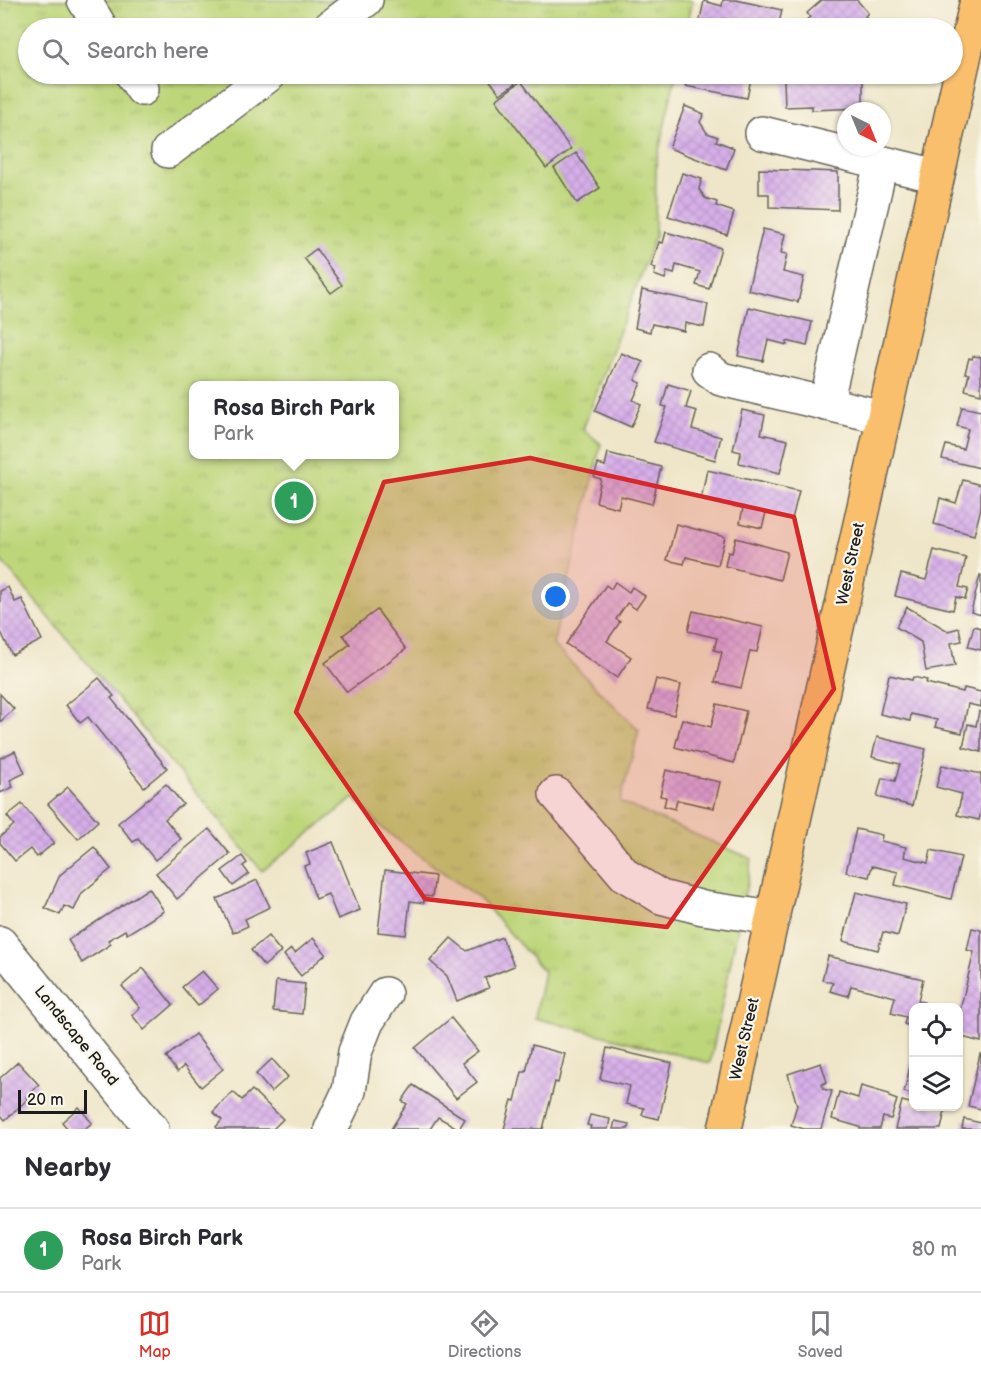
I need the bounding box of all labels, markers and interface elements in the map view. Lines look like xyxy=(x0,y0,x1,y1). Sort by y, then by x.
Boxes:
search box xyxy=(18,18,963,84)
icon: search xyxy=(39,35,72,68)
text: Search here xyxy=(87,38,209,65)
north arrow xyxy=(837,102,891,156)
popup xyxy=(189,381,399,459)
text: Rosa Birch Park xyxy=(213,395,375,422)
text: Park xyxy=(213,422,253,446)
pin: 1 xyxy=(274,478,314,524)
street label: West Street xyxy=(833,521,869,607)
your location xyxy=(541,582,570,611)
street label: Landscape Road xyxy=(30,982,122,1090)
street label: West Street xyxy=(726,996,764,1082)
map controls xyxy=(909,1003,963,1111)
button: locate xyxy=(909,1003,963,1057)
button: layers xyxy=(909,1057,963,1111)
scale bar xyxy=(18,1087,87,1114)
text: 20 m xyxy=(27,1091,63,1110)
text: Nearby xyxy=(24,1153,111,1184)
text: Rosa Birch Park xyxy=(81,1225,243,1252)
text: 1 xyxy=(39,1238,48,1262)
text: 80 m xyxy=(912,1238,957,1262)
text: Park xyxy=(81,1252,121,1276)
tab: Map xyxy=(138,1307,171,1362)
tab: Directions xyxy=(448,1307,521,1362)
tab: Saved xyxy=(798,1307,843,1362)

